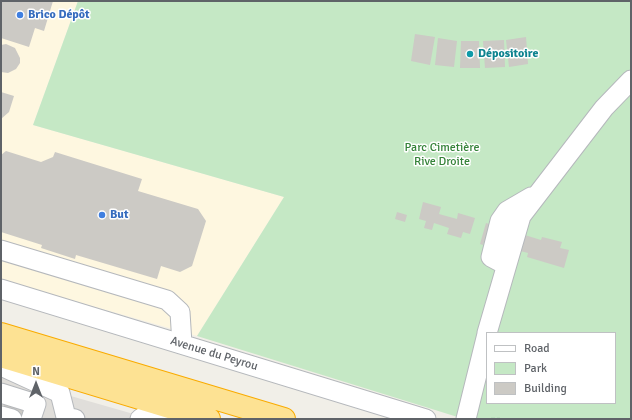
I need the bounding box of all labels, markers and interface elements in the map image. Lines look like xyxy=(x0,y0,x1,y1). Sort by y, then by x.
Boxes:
place label: Brico Dépôt xyxy=(28,8,90,22)
marker: Brico Dépôt xyxy=(15,10,25,20)
place label: Dépositoire xyxy=(478,47,538,61)
marker: Dépositoire xyxy=(465,49,475,59)
park label: Parc Cimetière Rive Droite xyxy=(405,141,479,169)
place label: But xyxy=(110,208,128,222)
marker: But xyxy=(97,210,107,220)
legend xyxy=(486,332,616,404)
street label: Avenue du Peyrou xyxy=(169,334,259,374)
text: Road xyxy=(524,341,550,356)
text: Park xyxy=(524,361,547,376)
north arrow xyxy=(16,364,56,404)
text: N xyxy=(32,365,40,378)
text: Building xyxy=(524,381,567,396)

